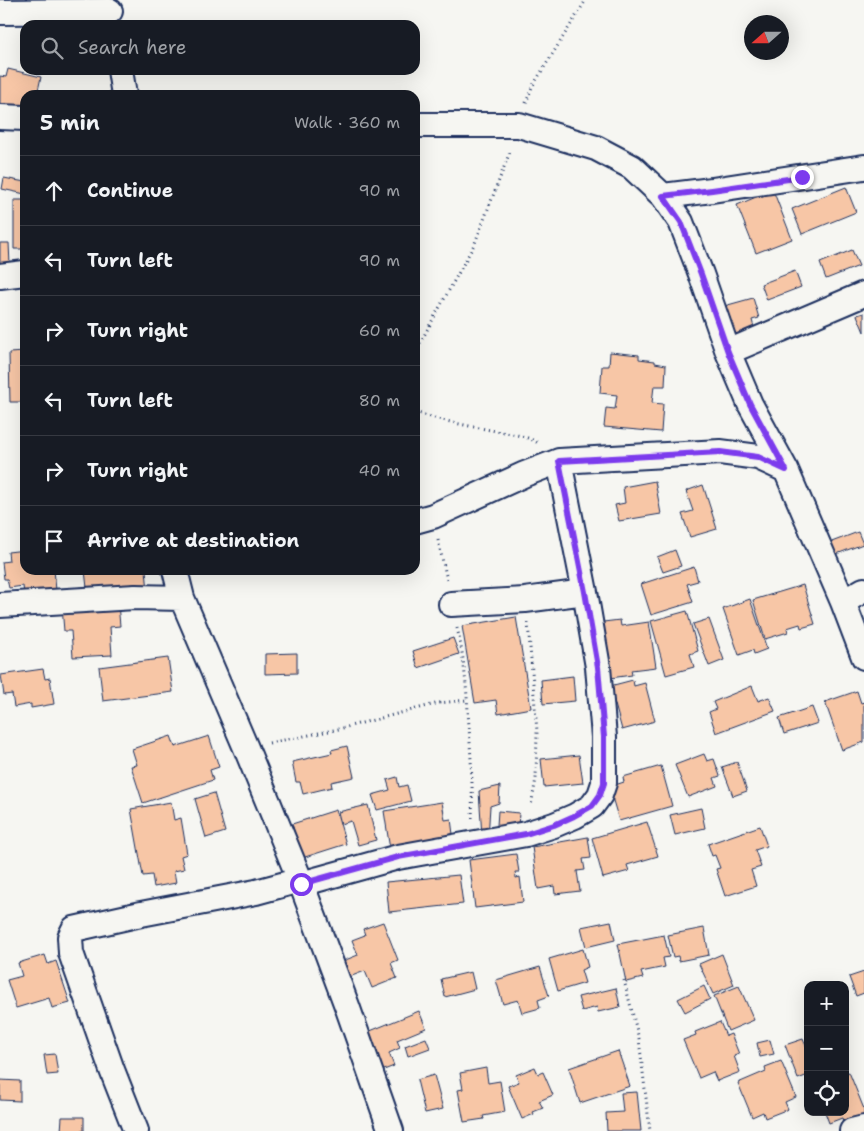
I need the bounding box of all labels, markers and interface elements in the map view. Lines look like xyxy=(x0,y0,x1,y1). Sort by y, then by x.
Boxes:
north arrow xyxy=(744,15,789,60)
search box xyxy=(20,20,420,75)
icon: search xyxy=(38,34,66,62)
text: Search here xyxy=(78,35,187,60)
text: 5 min xyxy=(40,109,100,137)
text: Walk · 360 m xyxy=(294,112,400,133)
route end xyxy=(791,166,814,189)
icon: ahead xyxy=(40,177,68,205)
text: Continue xyxy=(87,178,173,203)
text: 90 m xyxy=(359,180,400,201)
icon: left xyxy=(40,247,68,275)
text: Turn left xyxy=(87,248,173,273)
text: 90 m xyxy=(359,250,400,271)
icon: right xyxy=(40,317,68,345)
text: Turn right xyxy=(87,318,188,343)
text: 60 m xyxy=(359,320,400,341)
icon: left xyxy=(40,387,68,415)
text: Turn left xyxy=(87,388,173,413)
text: 80 m xyxy=(359,390,400,411)
icon: right xyxy=(40,457,68,485)
text: Turn right xyxy=(87,458,188,483)
text: 40 m xyxy=(358,460,400,481)
icon: arrive xyxy=(40,527,68,555)
text: Arrive at destination xyxy=(87,528,299,553)
route start xyxy=(290,873,313,896)
map controls xyxy=(804,981,849,1116)
button: + xyxy=(804,981,849,1026)
button: − xyxy=(804,1026,849,1071)
button: locate xyxy=(804,1071,849,1116)

